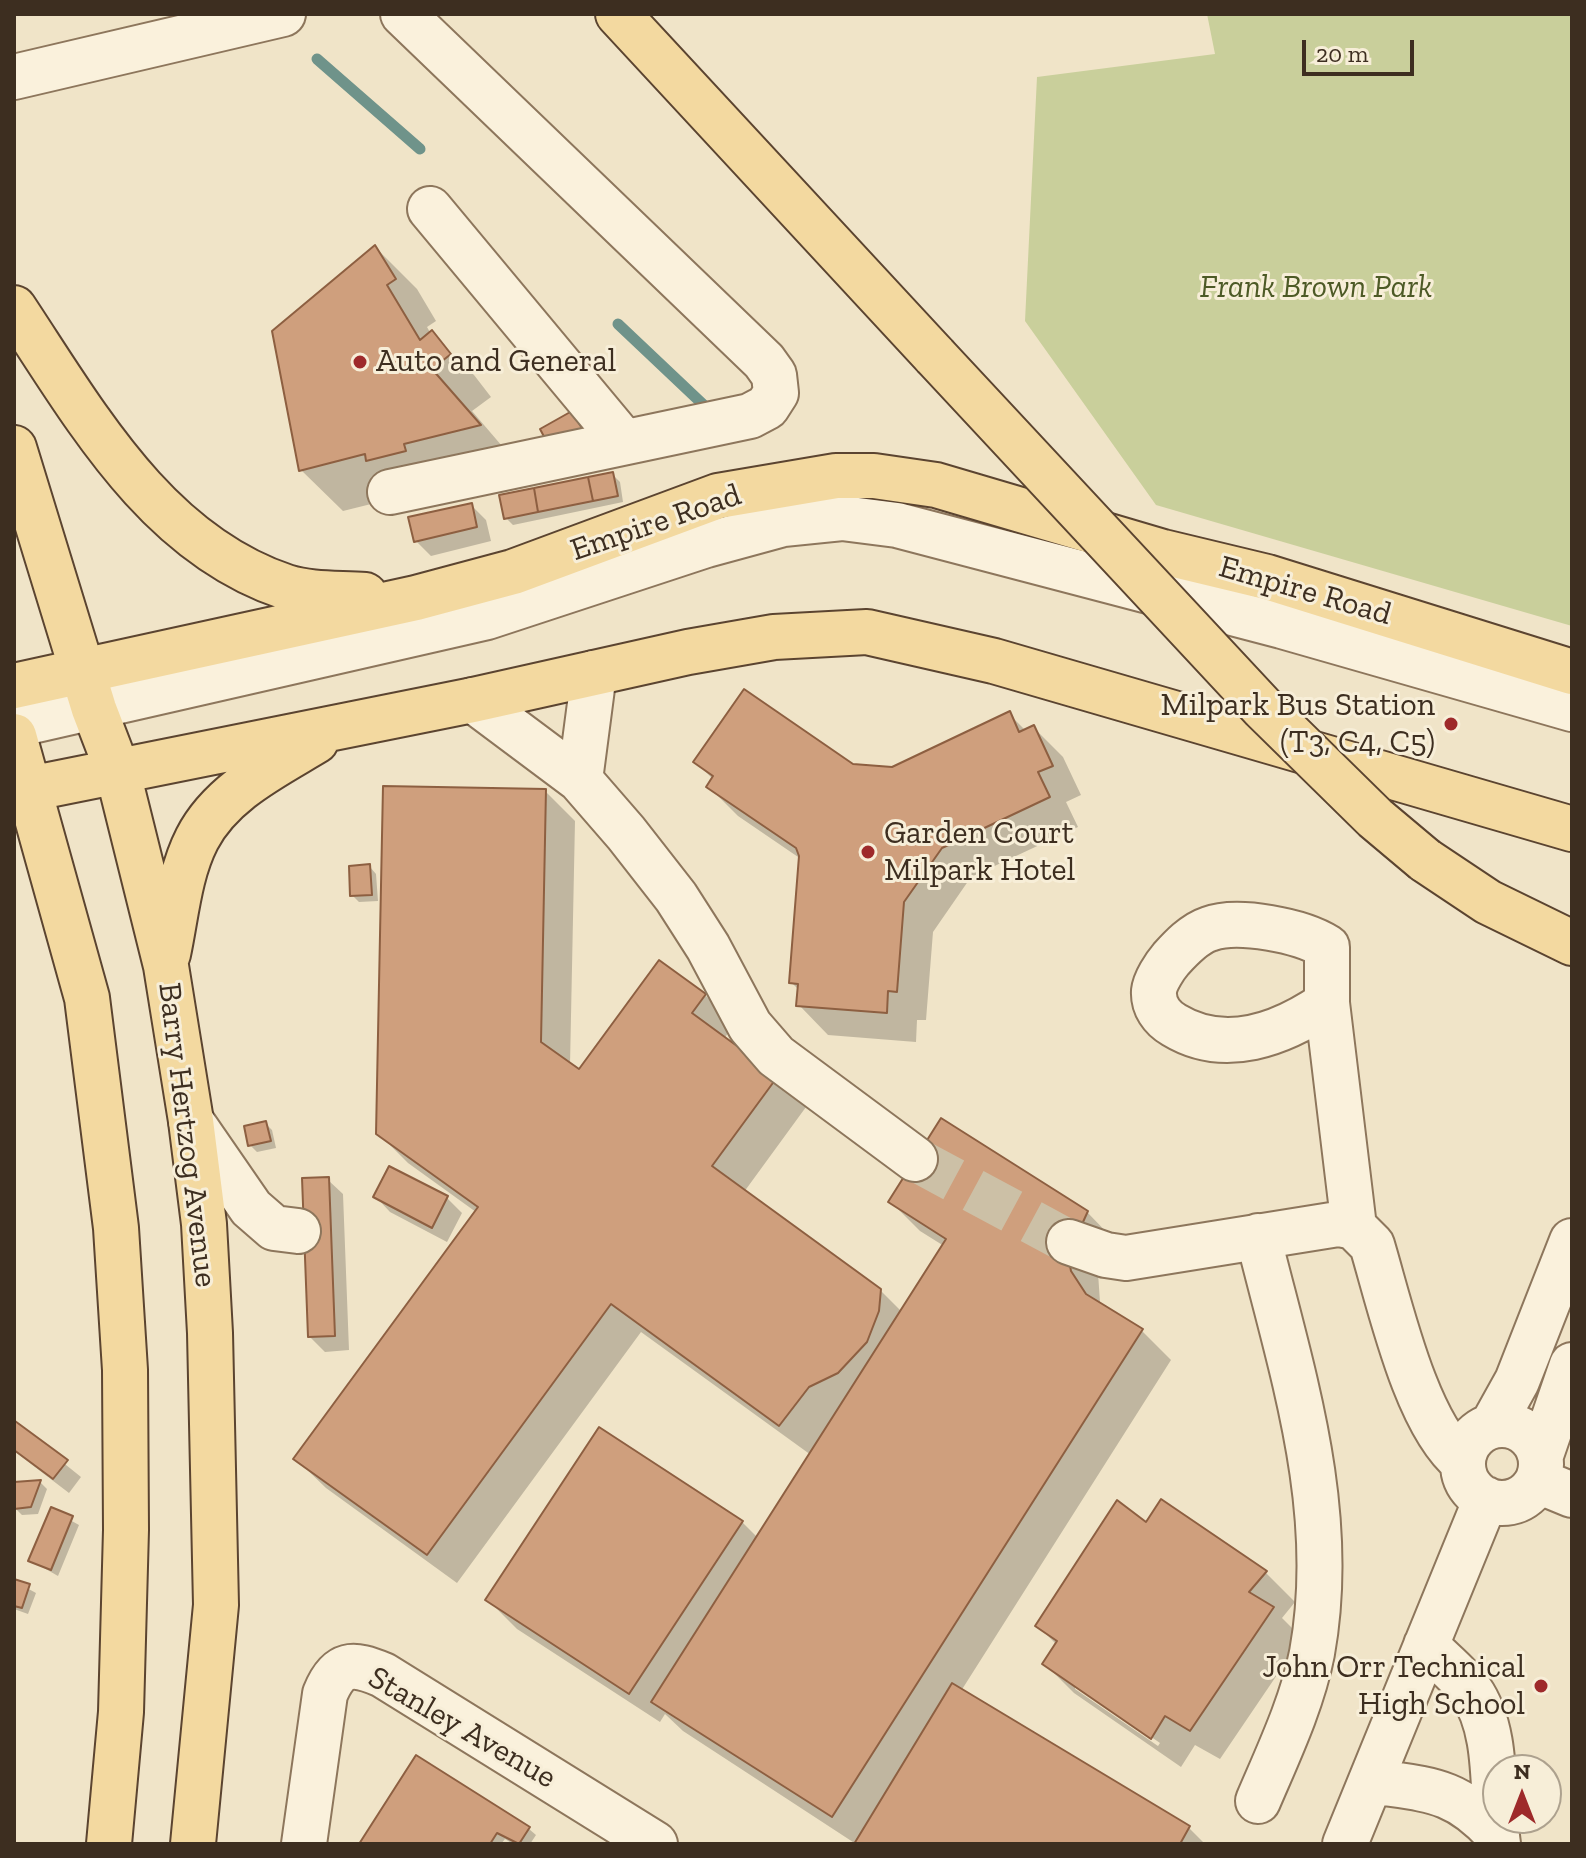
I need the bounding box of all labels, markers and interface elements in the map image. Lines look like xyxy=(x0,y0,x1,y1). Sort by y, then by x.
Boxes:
scale bar xyxy=(1306,24,1418,74)
text: 20 m xyxy=(1316,39,1368,68)
park label: Frank Brown Park xyxy=(1200,269,1432,307)
place label: Auto and General xyxy=(376,343,616,381)
marker: Auto and General xyxy=(351,353,369,371)
street label: Empire Road xyxy=(566,476,746,570)
street label: Empire Road xyxy=(1214,548,1396,634)
place label: Milpark Bus Station (T3, C4, C5) xyxy=(1161,687,1435,762)
marker: Milpark Bus Station (T3, C4, C5) xyxy=(1442,715,1460,733)
place label: Garden Court Milpark Hotel xyxy=(884,815,1075,890)
marker: Garden Court Milpark Hotel xyxy=(859,843,877,861)
street label: Barry Hertzog Avenue xyxy=(149,981,225,1289)
place label: John Orr Technical High School xyxy=(1262,1649,1525,1724)
street label: Stanley Avenue xyxy=(361,1659,563,1797)
marker: John Orr Technical High School xyxy=(1532,1677,1550,1695)
north arrow xyxy=(1482,1754,1562,1834)
text: N xyxy=(1514,1758,1530,1785)

